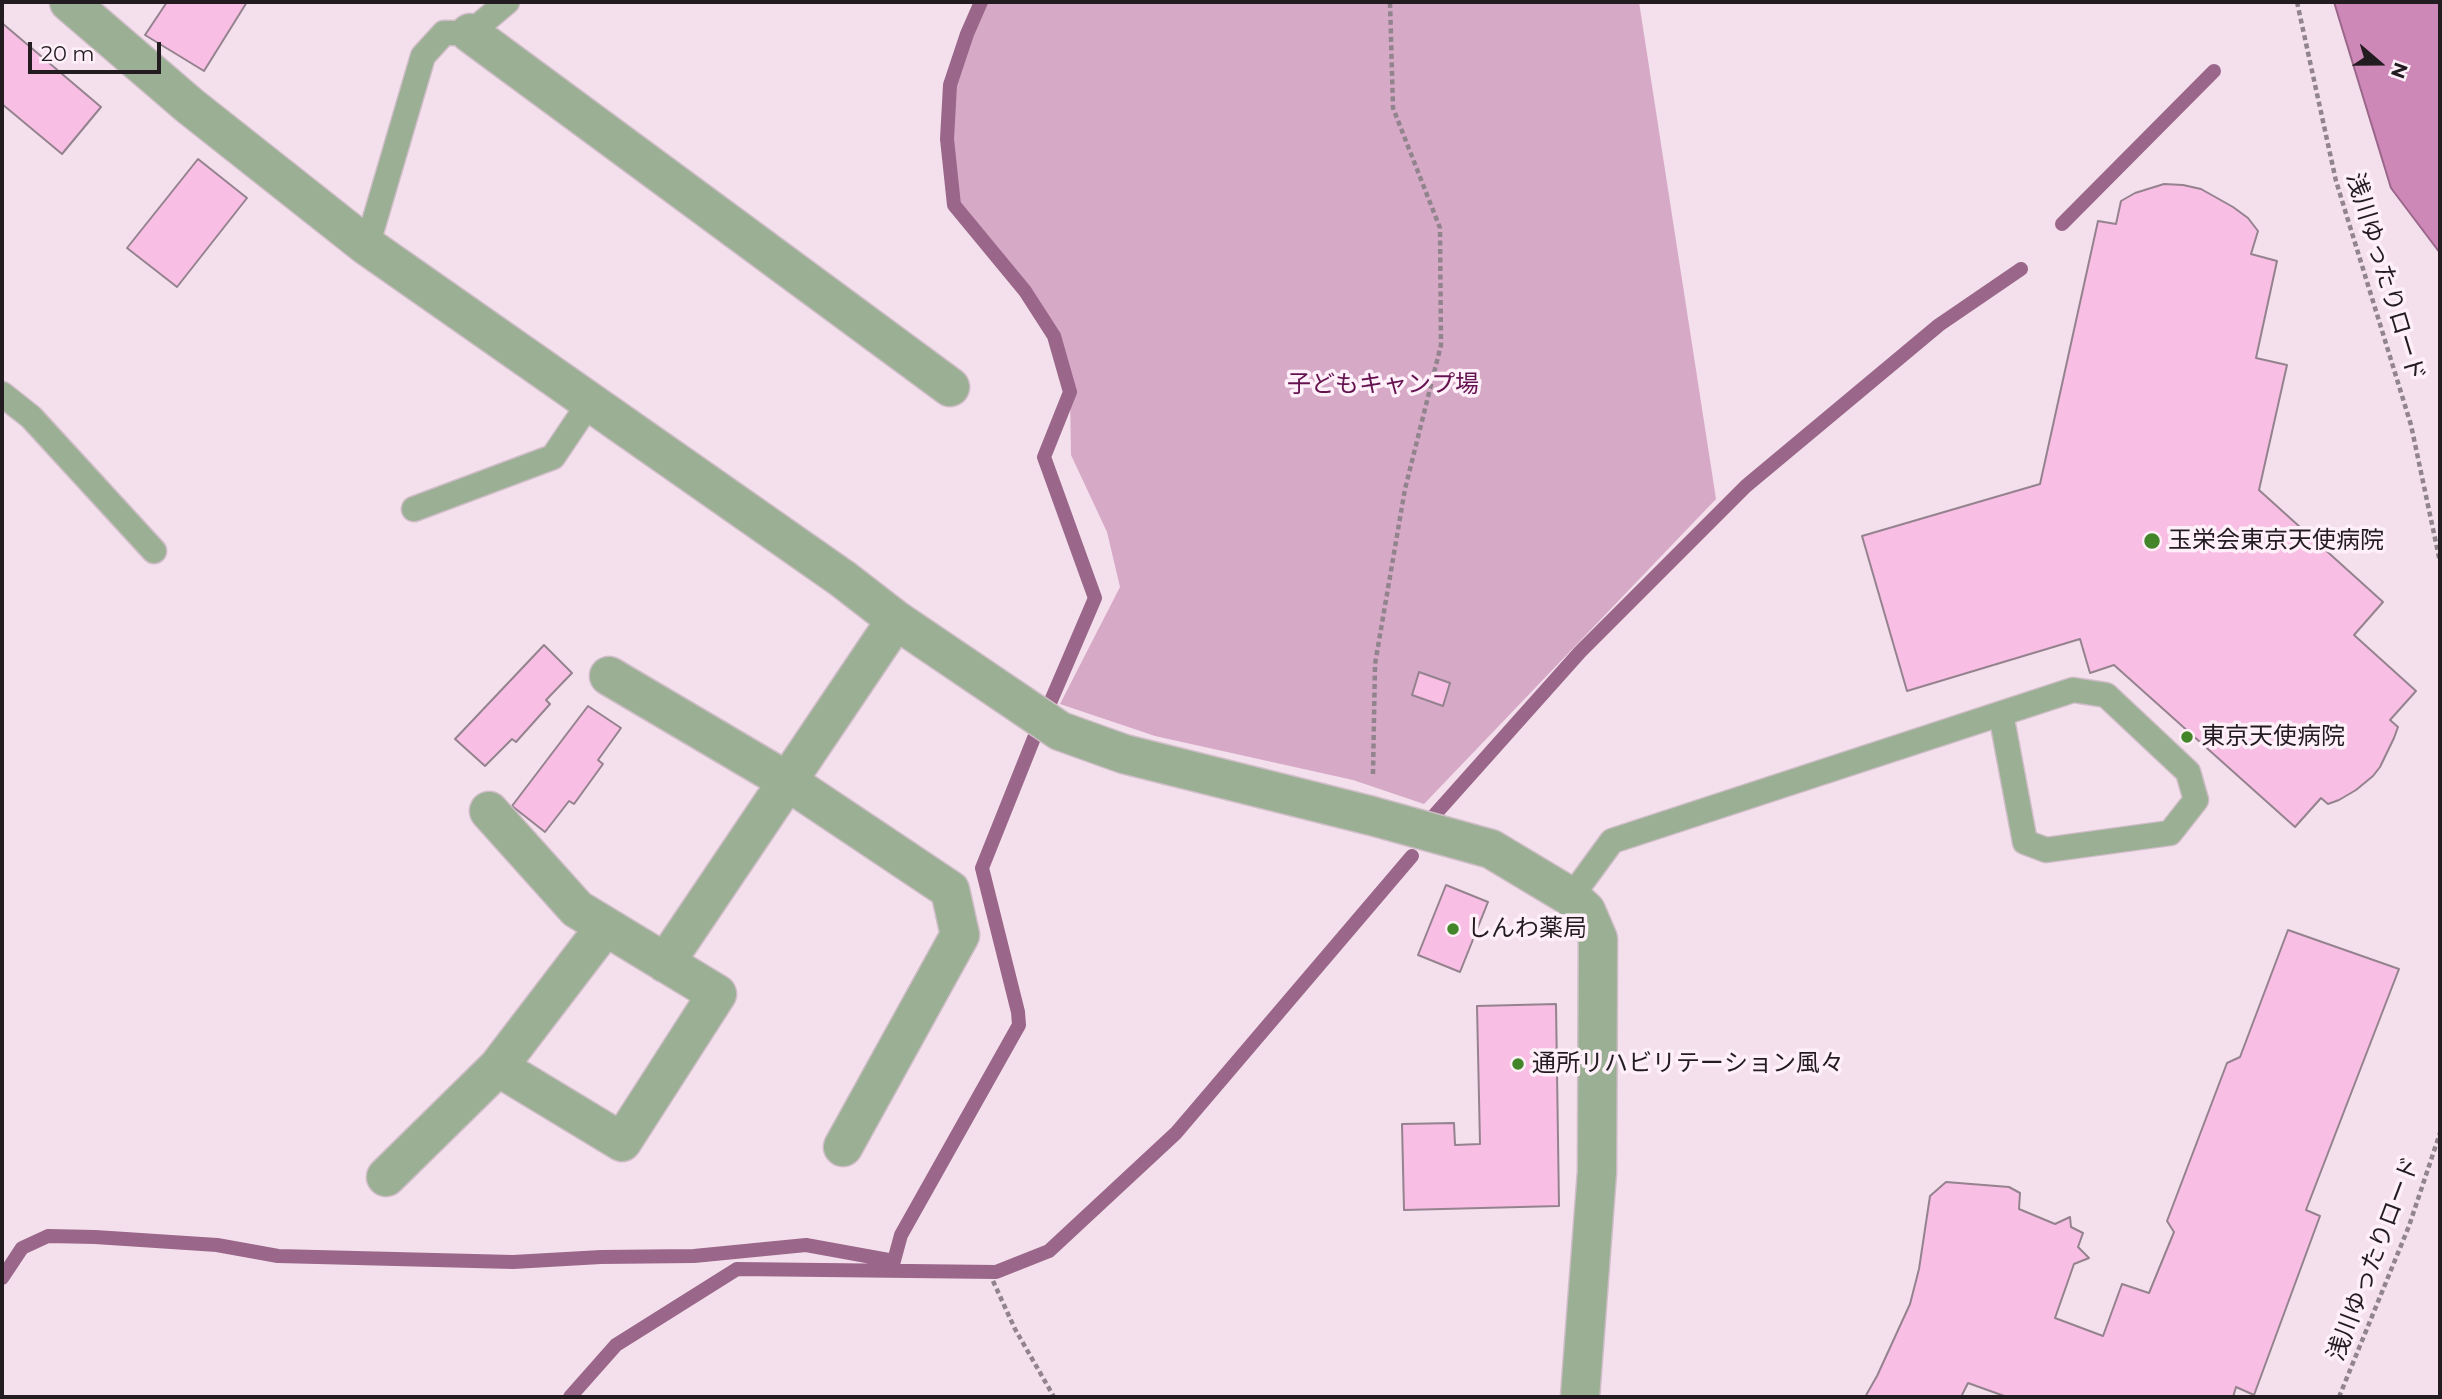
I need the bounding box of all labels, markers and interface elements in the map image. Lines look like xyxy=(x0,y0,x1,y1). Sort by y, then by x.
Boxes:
scale bar xyxy=(32,28,164,72)
north arrow xyxy=(2344,28,2414,98)
text: 20 m xyxy=(41,41,95,66)
text: N xyxy=(2386,59,2413,81)
street label: 浅川ゆったりロード xyxy=(2340,170,2430,384)
park label: 子どもキャンプ場 xyxy=(1287,371,1479,399)
place label: 玉栄会東京天使病院 xyxy=(2168,527,2384,555)
marker: 玉栄会東京天使病院 xyxy=(2142,531,2162,551)
place label: 東京天使病院 xyxy=(2201,723,2345,751)
marker: 東京天使病院 xyxy=(2179,729,2195,745)
place label: しんわ薬局 xyxy=(1467,915,1587,943)
marker: しんわ薬局 xyxy=(1445,921,1461,937)
place label: 通所リハビリテーション風々 xyxy=(1532,1050,1844,1078)
marker: 通所リハビリテーション風々 xyxy=(1510,1056,1526,1072)
street label: 浅川ゆったりロード xyxy=(2322,1153,2426,1365)

